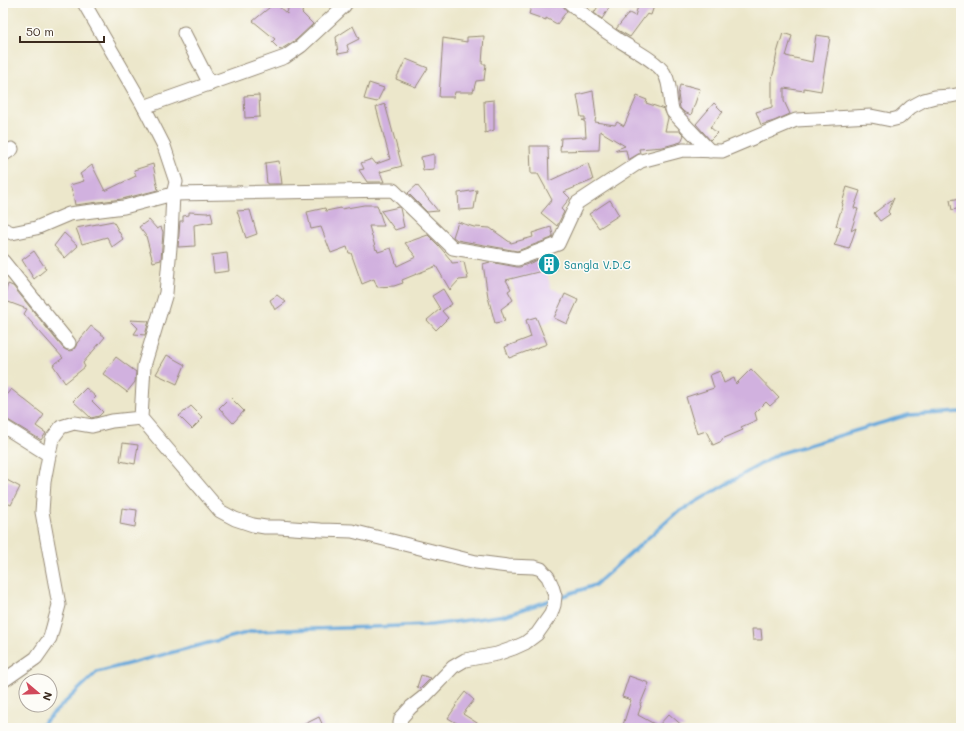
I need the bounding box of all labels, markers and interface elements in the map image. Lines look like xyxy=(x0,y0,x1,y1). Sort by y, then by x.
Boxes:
scale bar xyxy=(20,18,104,44)
text: 50 m xyxy=(26,23,54,39)
building icon: Sangla V.D.C xyxy=(536,251,562,277)
place label: Sangla V.D.C xyxy=(564,257,631,272)
north arrow xyxy=(18,673,58,713)
text: N xyxy=(39,690,56,703)

